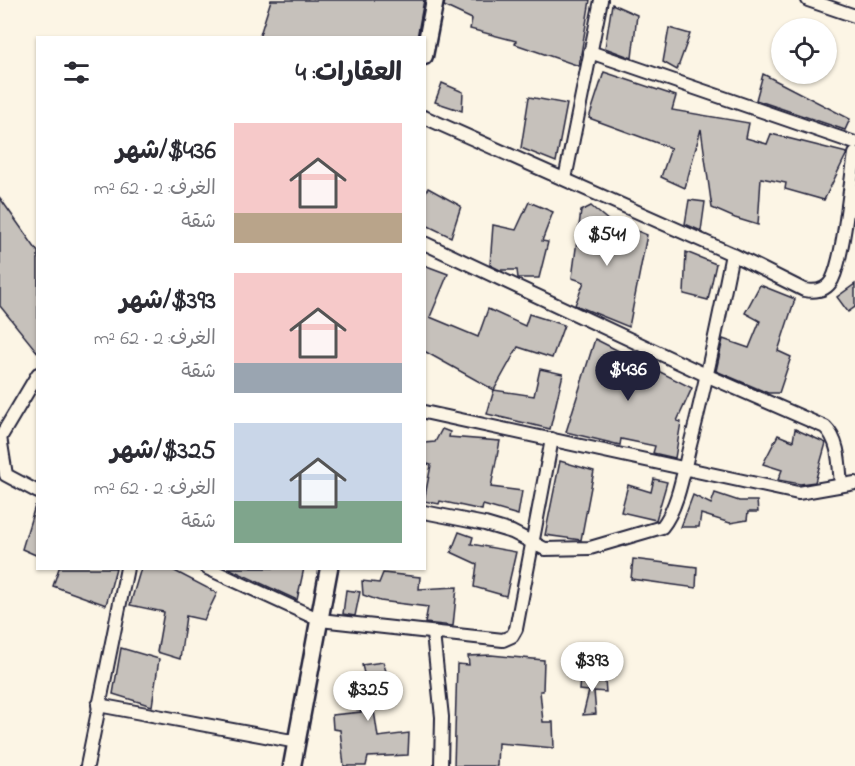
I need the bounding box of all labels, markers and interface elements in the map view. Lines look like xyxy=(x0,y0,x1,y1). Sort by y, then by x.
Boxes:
map controls xyxy=(771,18,837,84)
button: locate xyxy=(771,18,837,84)
text: العقارات: 4 xyxy=(295,55,402,93)
icon: filters xyxy=(60,56,93,89)
text: $436/شهر xyxy=(116,133,216,171)
icon: home xyxy=(282,147,354,219)
text: الغرف: 2 · 62 m² xyxy=(94,175,216,204)
text: شقة xyxy=(181,208,216,237)
pin: $541 xyxy=(571,216,643,267)
text: $541 xyxy=(588,221,626,250)
text: $393/شهر xyxy=(120,283,216,321)
icon: home xyxy=(282,297,354,369)
text: الغرف: 2 · 62 m² xyxy=(94,325,216,354)
pin: $436 xyxy=(592,351,664,402)
text: $436 xyxy=(609,356,647,385)
text: شقة xyxy=(181,358,216,387)
text: $325/شهر xyxy=(110,433,216,471)
icon: home xyxy=(282,447,354,519)
text: الغرف: 2 · 62 m² xyxy=(94,475,216,504)
text: شقة xyxy=(181,508,216,537)
pin: $393 xyxy=(556,642,628,693)
text: $393 xyxy=(575,647,609,676)
pin: $325 xyxy=(332,671,404,722)
text: $325 xyxy=(347,676,389,705)

